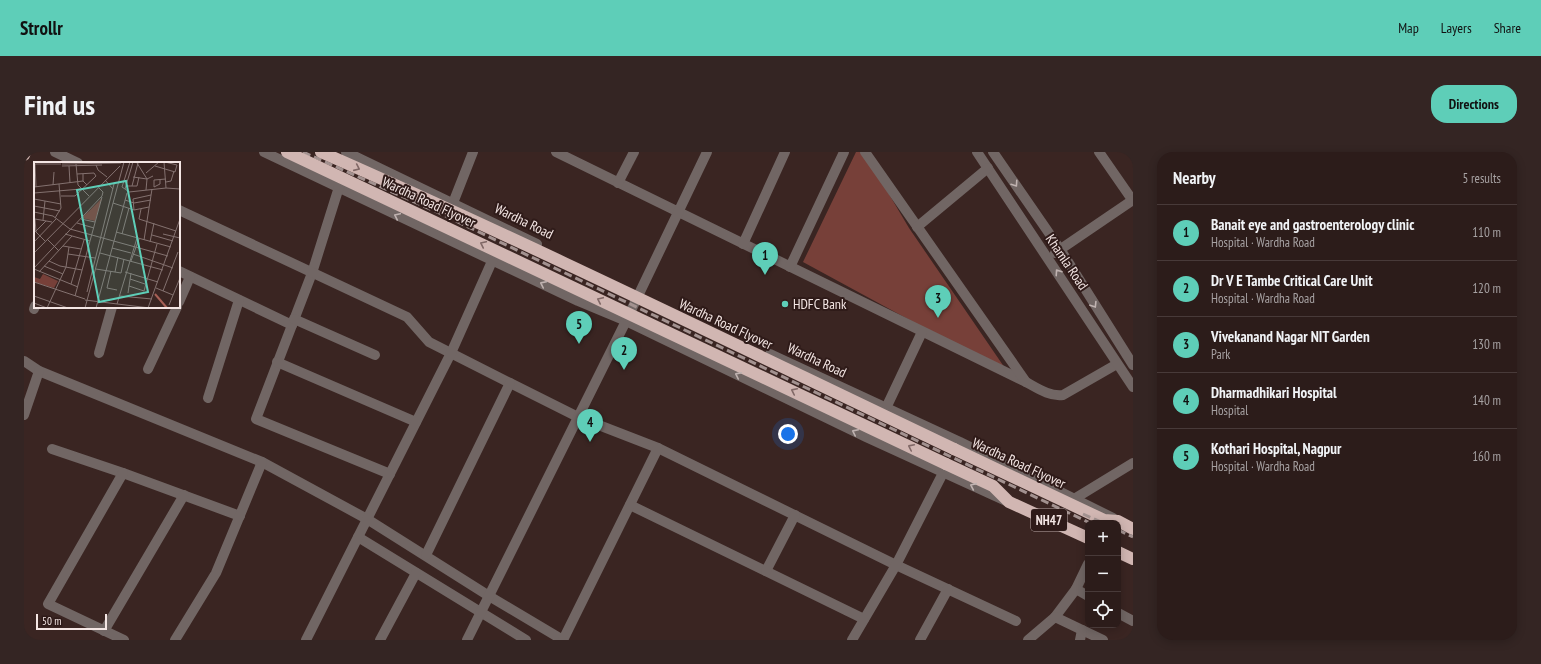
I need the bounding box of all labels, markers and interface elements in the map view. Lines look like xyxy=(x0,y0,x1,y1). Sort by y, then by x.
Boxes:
text: Strollr xyxy=(20,16,63,40)
text: Map xyxy=(1398,19,1419,37)
text: Layers xyxy=(1441,19,1472,37)
text: Share xyxy=(1494,19,1521,37)
button: Directions xyxy=(1431,85,1517,123)
text: Find us xyxy=(24,86,95,123)
inset map xyxy=(34,162,180,308)
one-way arrow xyxy=(353,163,361,171)
text: Nearby xyxy=(1173,167,1216,189)
text: 5 results xyxy=(1462,170,1501,187)
street label: Wardha Road Flyover xyxy=(379,172,479,232)
one-way arrow xyxy=(1010,180,1018,187)
street label: Wardha Road xyxy=(492,199,556,243)
one-way arrow xyxy=(394,213,401,221)
text: Banait eye and gastroenterology clinic xyxy=(1211,215,1414,234)
text: 1 xyxy=(1183,224,1189,241)
text: 110 m xyxy=(1472,224,1501,241)
street label: Khamla Road xyxy=(1042,231,1092,293)
text: Hospital · Wardha Road xyxy=(1211,234,1315,251)
one-way arrow xyxy=(479,241,487,249)
pin: 1 xyxy=(752,242,778,275)
one-way arrow xyxy=(1056,270,1063,277)
text: Dr V E Tambe Critical Care Unit xyxy=(1211,271,1373,290)
text: 2 xyxy=(1183,280,1189,297)
text: 120 m xyxy=(1472,280,1501,297)
one-way arrow xyxy=(540,281,547,289)
pin: 3 xyxy=(925,285,951,318)
text: Hospital · Wardha Road xyxy=(1211,290,1315,307)
street label: Wardha Road Flyover xyxy=(676,294,776,354)
place label: HDFC Bank xyxy=(793,295,847,313)
one-way arrow xyxy=(597,297,605,305)
marker: HDFC Bank xyxy=(780,299,790,309)
one-way arrow xyxy=(1090,300,1097,307)
pin: 5 xyxy=(566,311,592,344)
text: Vivekanand Nagar NIT Garden xyxy=(1211,327,1370,346)
text: 3 xyxy=(1183,336,1189,353)
text: 130 m xyxy=(1472,336,1501,353)
pin: 2 xyxy=(611,337,637,370)
street label: Wardha Road xyxy=(785,339,849,381)
text: Park xyxy=(1211,346,1230,363)
one-way arrow xyxy=(735,372,742,380)
text: Dharmadhikari Hospital xyxy=(1211,383,1337,402)
one-way arrow xyxy=(790,388,798,396)
text: 4 xyxy=(1183,392,1189,409)
text: 140 m xyxy=(1472,392,1501,409)
text: Hospital xyxy=(1211,402,1248,419)
pin: 4 xyxy=(577,409,603,442)
your location xyxy=(778,424,798,444)
one-way arrow xyxy=(852,429,859,437)
street label: Wardha Road Flyover xyxy=(969,433,1069,493)
text: Kothari Hospital, Nagpur xyxy=(1211,439,1341,458)
one-way arrow xyxy=(908,444,915,452)
text: 5 xyxy=(1183,448,1189,465)
text: 160 m xyxy=(1472,448,1501,465)
text: Hospital · Wardha Road xyxy=(1211,458,1315,475)
one-way arrow xyxy=(970,483,978,491)
road number: NH47 xyxy=(1031,509,1067,531)
map controls xyxy=(1085,520,1121,628)
button: + xyxy=(1085,520,1121,556)
button: − xyxy=(1085,556,1121,592)
button: locate xyxy=(1085,592,1121,628)
scale bar xyxy=(36,612,107,631)
text: 50 m xyxy=(42,614,61,628)

